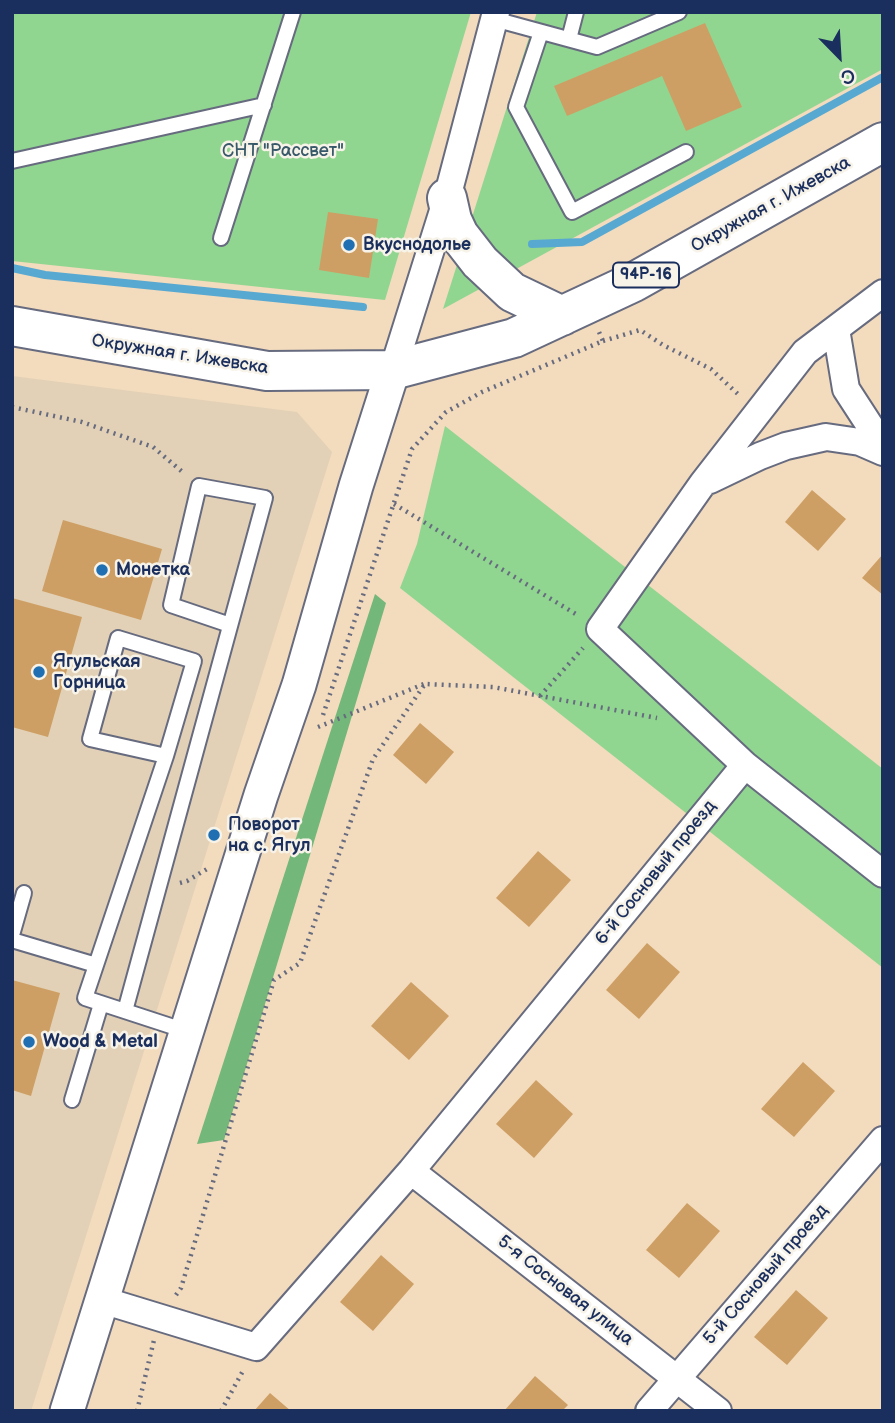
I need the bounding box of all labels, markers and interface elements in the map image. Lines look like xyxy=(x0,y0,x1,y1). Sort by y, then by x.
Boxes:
north arrow xyxy=(804,21,874,91)
text: С xyxy=(837,62,858,89)
park label: СНТ "Рассвет" xyxy=(222,140,344,162)
street label: Окружная г. Ижевска xyxy=(688,152,854,258)
place label: Вкуснодолье xyxy=(363,234,471,256)
marker: Вкуснодолье xyxy=(341,237,357,253)
road number: 94Р-16 xyxy=(613,262,679,288)
street label: Окружная г. Ижевска xyxy=(90,330,270,380)
place label: Монетка xyxy=(116,559,190,581)
marker: Монетка xyxy=(94,562,110,578)
place label: Ягульская Горница xyxy=(53,651,141,694)
marker: Ягульская Горница xyxy=(31,664,47,680)
street label: 6-й Сосновый проезд xyxy=(591,796,721,950)
place label: Поворот на с. Ягул xyxy=(228,814,310,856)
marker: Поворот на с. Ягул xyxy=(206,827,222,843)
place label: Wood & Metal xyxy=(43,1031,158,1053)
marker: Wood & Metal xyxy=(21,1034,37,1050)
street label: 5-й Сосновый проезд xyxy=(699,1200,833,1350)
street label: 5-я Сосновая улица xyxy=(493,1231,637,1351)

